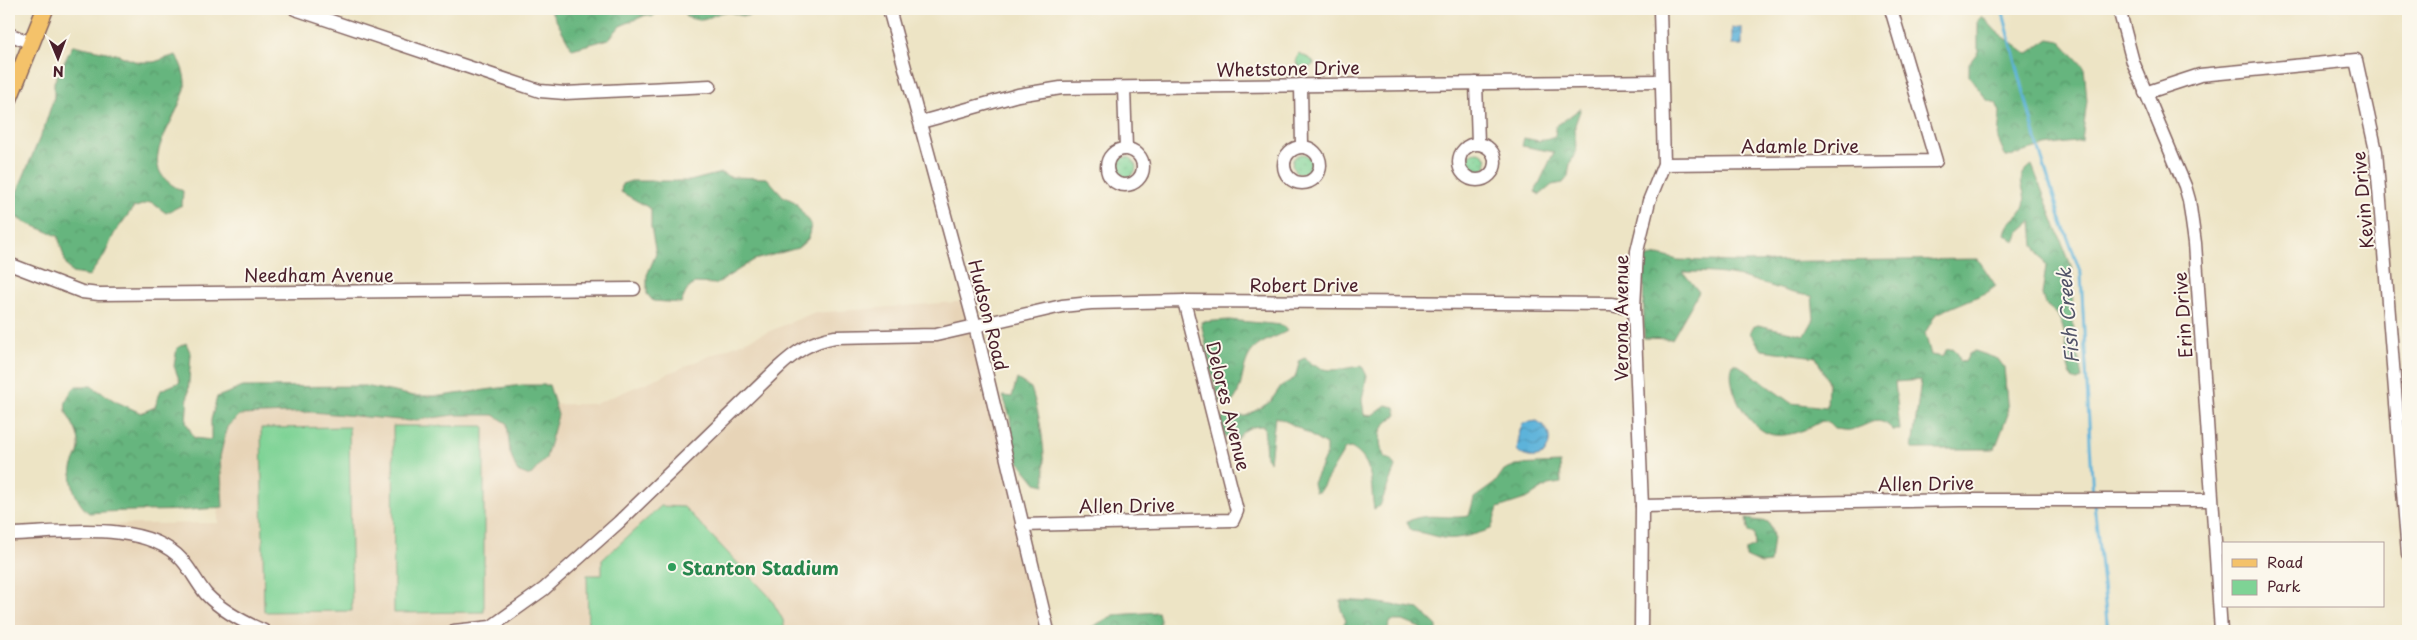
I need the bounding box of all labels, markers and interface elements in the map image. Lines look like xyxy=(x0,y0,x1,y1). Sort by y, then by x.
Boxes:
north arrow xyxy=(32,32,82,82)
street label: Whetstone Drive xyxy=(1216,53,1360,83)
text: N xyxy=(53,61,64,82)
street label: Adamle Drive xyxy=(1741,132,1859,159)
street label: Kevin Drive xyxy=(2344,150,2380,250)
street label: Verona Avenue xyxy=(1607,254,1634,381)
street label: Hudson Road xyxy=(962,257,1016,373)
street label: Needham Avenue xyxy=(244,261,394,288)
water label: Fish Creek xyxy=(2049,266,2085,365)
street label: Robert Drive xyxy=(1249,271,1359,298)
street label: Erin Drive xyxy=(2166,271,2198,359)
street label: Delores Avenue xyxy=(1200,339,1258,474)
street label: Allen Drive xyxy=(1878,469,1974,497)
street label: Allen Drive xyxy=(1079,491,1175,519)
legend xyxy=(2222,542,2384,608)
text: Road xyxy=(2267,550,2303,573)
place label: Stanton Stadium xyxy=(682,554,839,581)
marker: Stanton Stadium xyxy=(666,561,678,573)
text: Park xyxy=(2267,574,2301,597)

